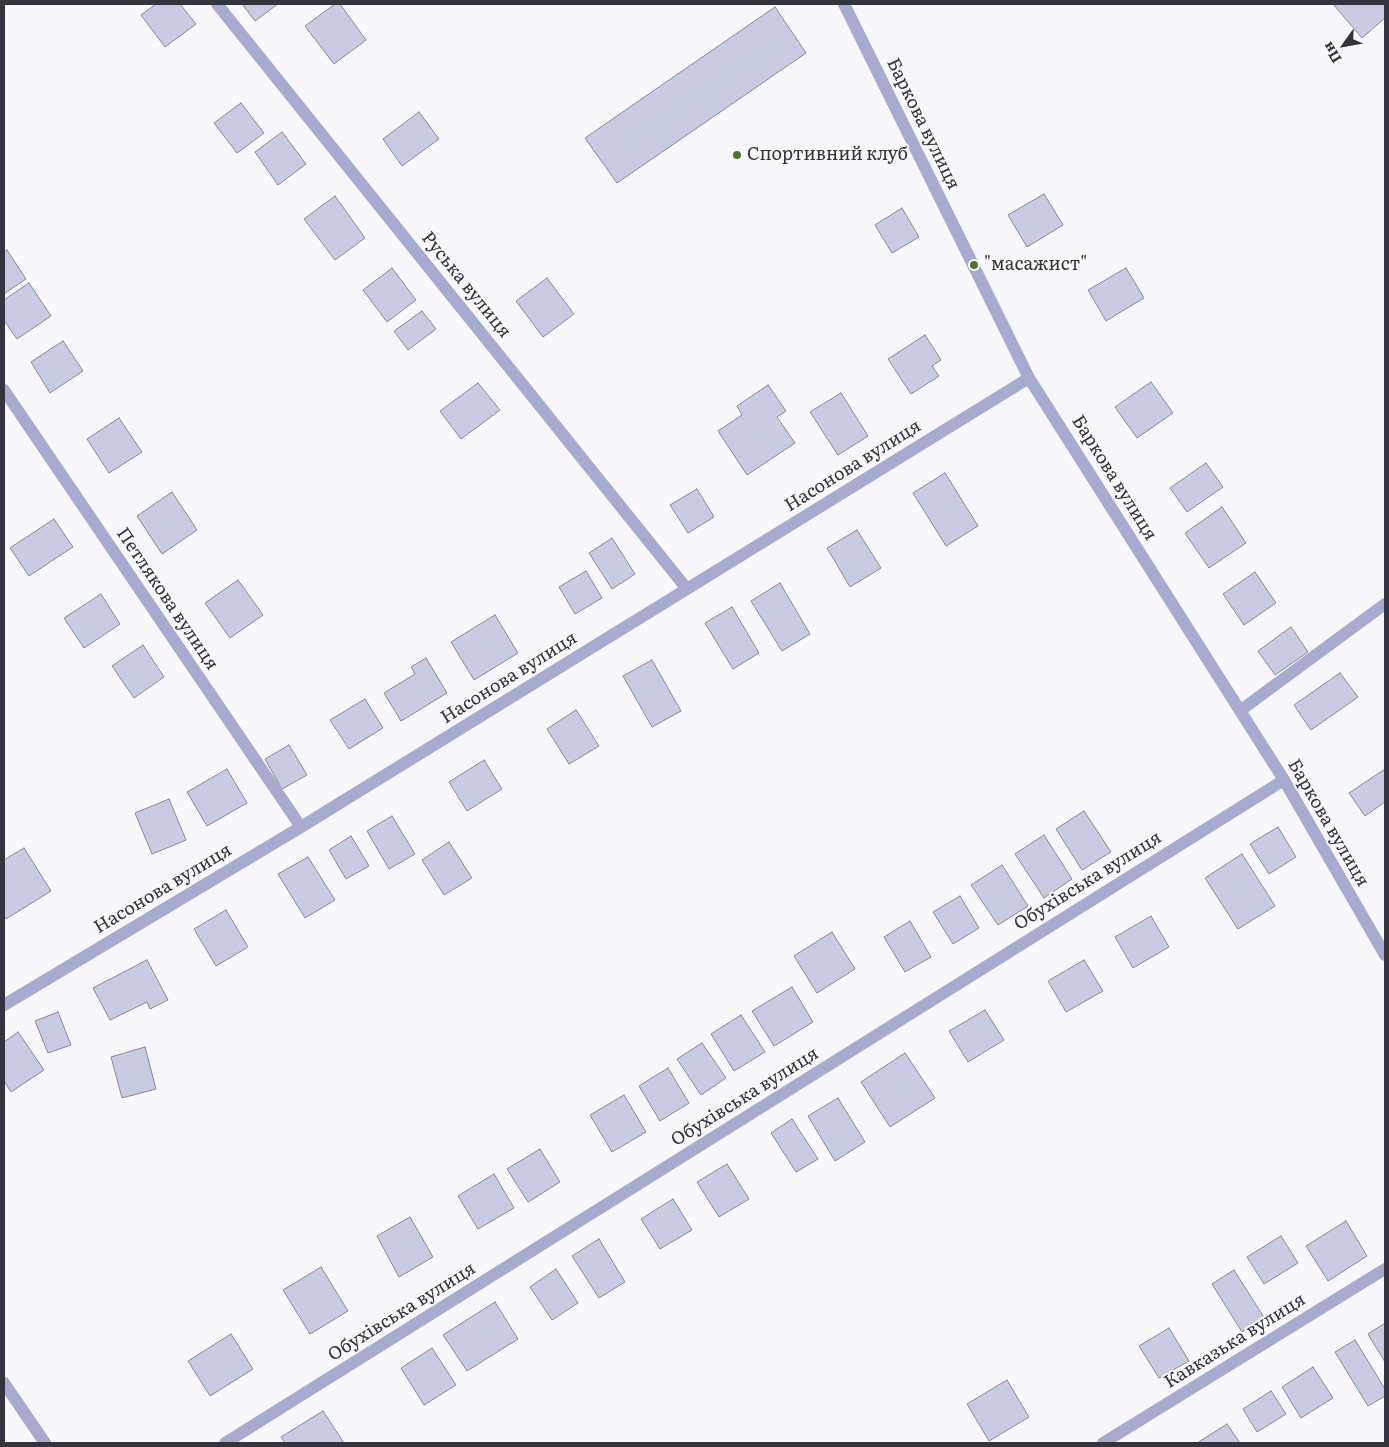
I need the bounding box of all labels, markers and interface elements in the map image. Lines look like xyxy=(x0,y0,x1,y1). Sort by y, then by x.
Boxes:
north arrow xyxy=(1319,20,1369,70)
text: Пн xyxy=(1317,38,1346,67)
street label: Баркова вулиця xyxy=(882,55,964,193)
place label: Спортивний клуб xyxy=(747,144,908,166)
marker: Спортивний клуб xyxy=(731,149,743,161)
street label: Руська вулиця xyxy=(417,228,515,342)
place label: "масажист" xyxy=(984,254,1087,276)
marker: "масажист" xyxy=(968,259,980,271)
street label: Баркова вулиця xyxy=(1067,411,1161,545)
street label: Насонова вулиця xyxy=(781,415,925,517)
street label: Петлякова вулиця xyxy=(111,524,223,674)
street label: Насонова вулиця xyxy=(437,627,581,729)
street label: Баркова вулиця xyxy=(1283,755,1373,891)
street label: Обухівська вулиця xyxy=(1010,827,1166,935)
street label: Насонова вулиця xyxy=(90,839,236,939)
street label: Обухівська вулиця xyxy=(667,1043,823,1151)
street label: Обухівська вулиця xyxy=(324,1258,480,1366)
street label: Кавказька вулиця xyxy=(1160,1289,1310,1393)

